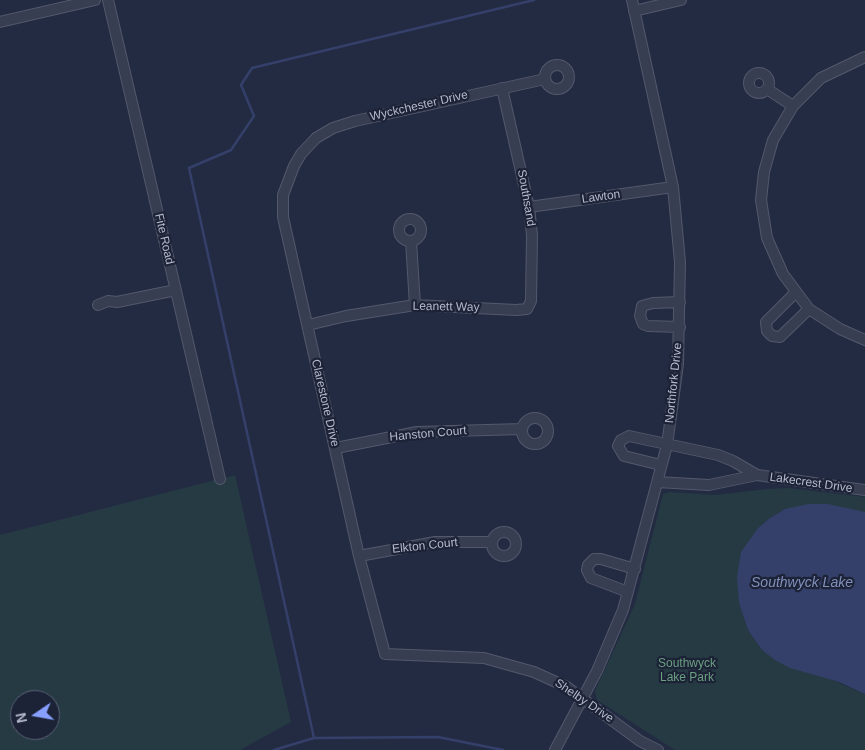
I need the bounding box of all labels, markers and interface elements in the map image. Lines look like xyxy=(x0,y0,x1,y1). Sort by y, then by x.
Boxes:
street label: Wyckchester Drive xyxy=(369,88,469,124)
street label: Southsand xyxy=(514,168,538,228)
street label: Lawton xyxy=(581,187,621,207)
street label: Fite Road xyxy=(151,212,177,266)
street label: Leanett Way xyxy=(412,299,480,315)
street label: Northfork Drive xyxy=(663,342,685,424)
street label: Clarestone Drive xyxy=(308,358,342,448)
street label: Hanston Court xyxy=(389,423,467,445)
street label: Lakecrest Drive xyxy=(769,470,853,496)
street label: Elkton Court xyxy=(391,535,459,557)
water label: Southwyck Lake xyxy=(751,575,853,591)
park label: Southwyck Lake Park xyxy=(658,657,716,685)
street label: Shelby Drive xyxy=(552,676,616,726)
north arrow xyxy=(10,690,60,740)
text: N xyxy=(12,711,30,725)

